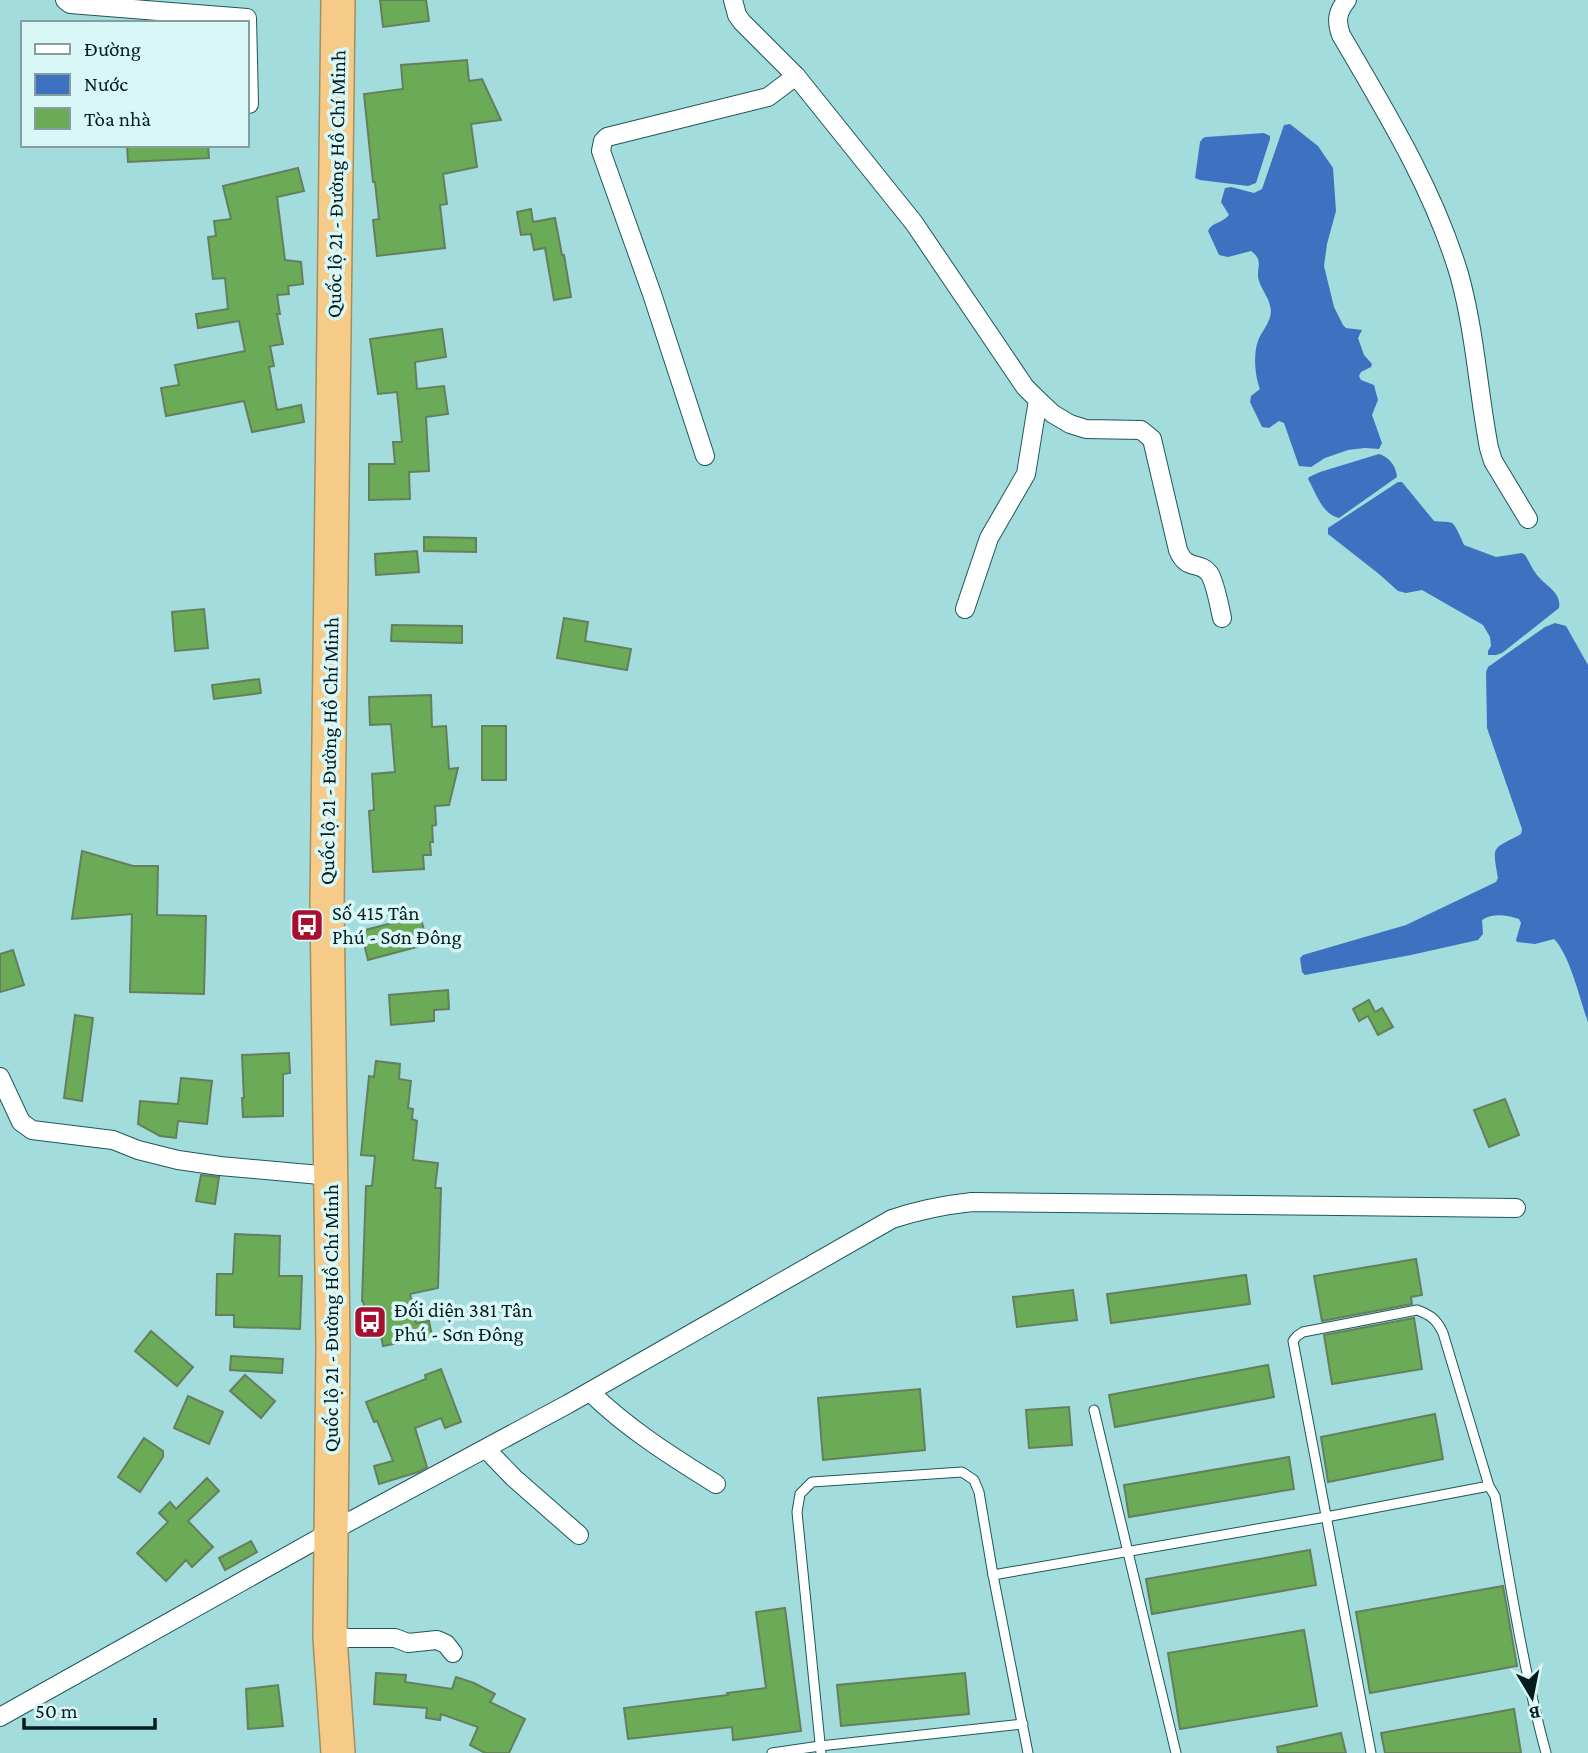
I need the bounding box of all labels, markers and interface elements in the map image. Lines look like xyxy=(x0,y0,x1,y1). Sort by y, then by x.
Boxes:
legend xyxy=(21,21,248,147)
text: Đường xyxy=(84,37,141,61)
street label: Quốc lộ 21 - Đường Hồ Chí Minh xyxy=(322,50,350,318)
text: Nước xyxy=(84,72,128,96)
text: Tòa nhà xyxy=(84,107,151,131)
street label: Quốc lộ 21 - Đường Hồ Chí Minh xyxy=(315,617,343,885)
place label: Số 415 Tân Phú - Sơn Đông xyxy=(332,901,462,949)
bus stop icon: Số 415 Tân Phú - Sơn Đông xyxy=(288,906,326,944)
street label: Quốc lộ 21 - Đường Hồ Chí Minh xyxy=(319,1184,343,1452)
place label: Đối diện 381 Tân Phú - Sơn Đông xyxy=(394,1298,533,1346)
bus stop icon: Đối diện 381 Tân Phú - Sơn Đông xyxy=(351,1303,389,1341)
north arrow xyxy=(1497,1662,1567,1732)
scale bar xyxy=(24,1686,156,1730)
text: 50 m xyxy=(35,1699,78,1723)
text: B xyxy=(1528,1702,1542,1725)

